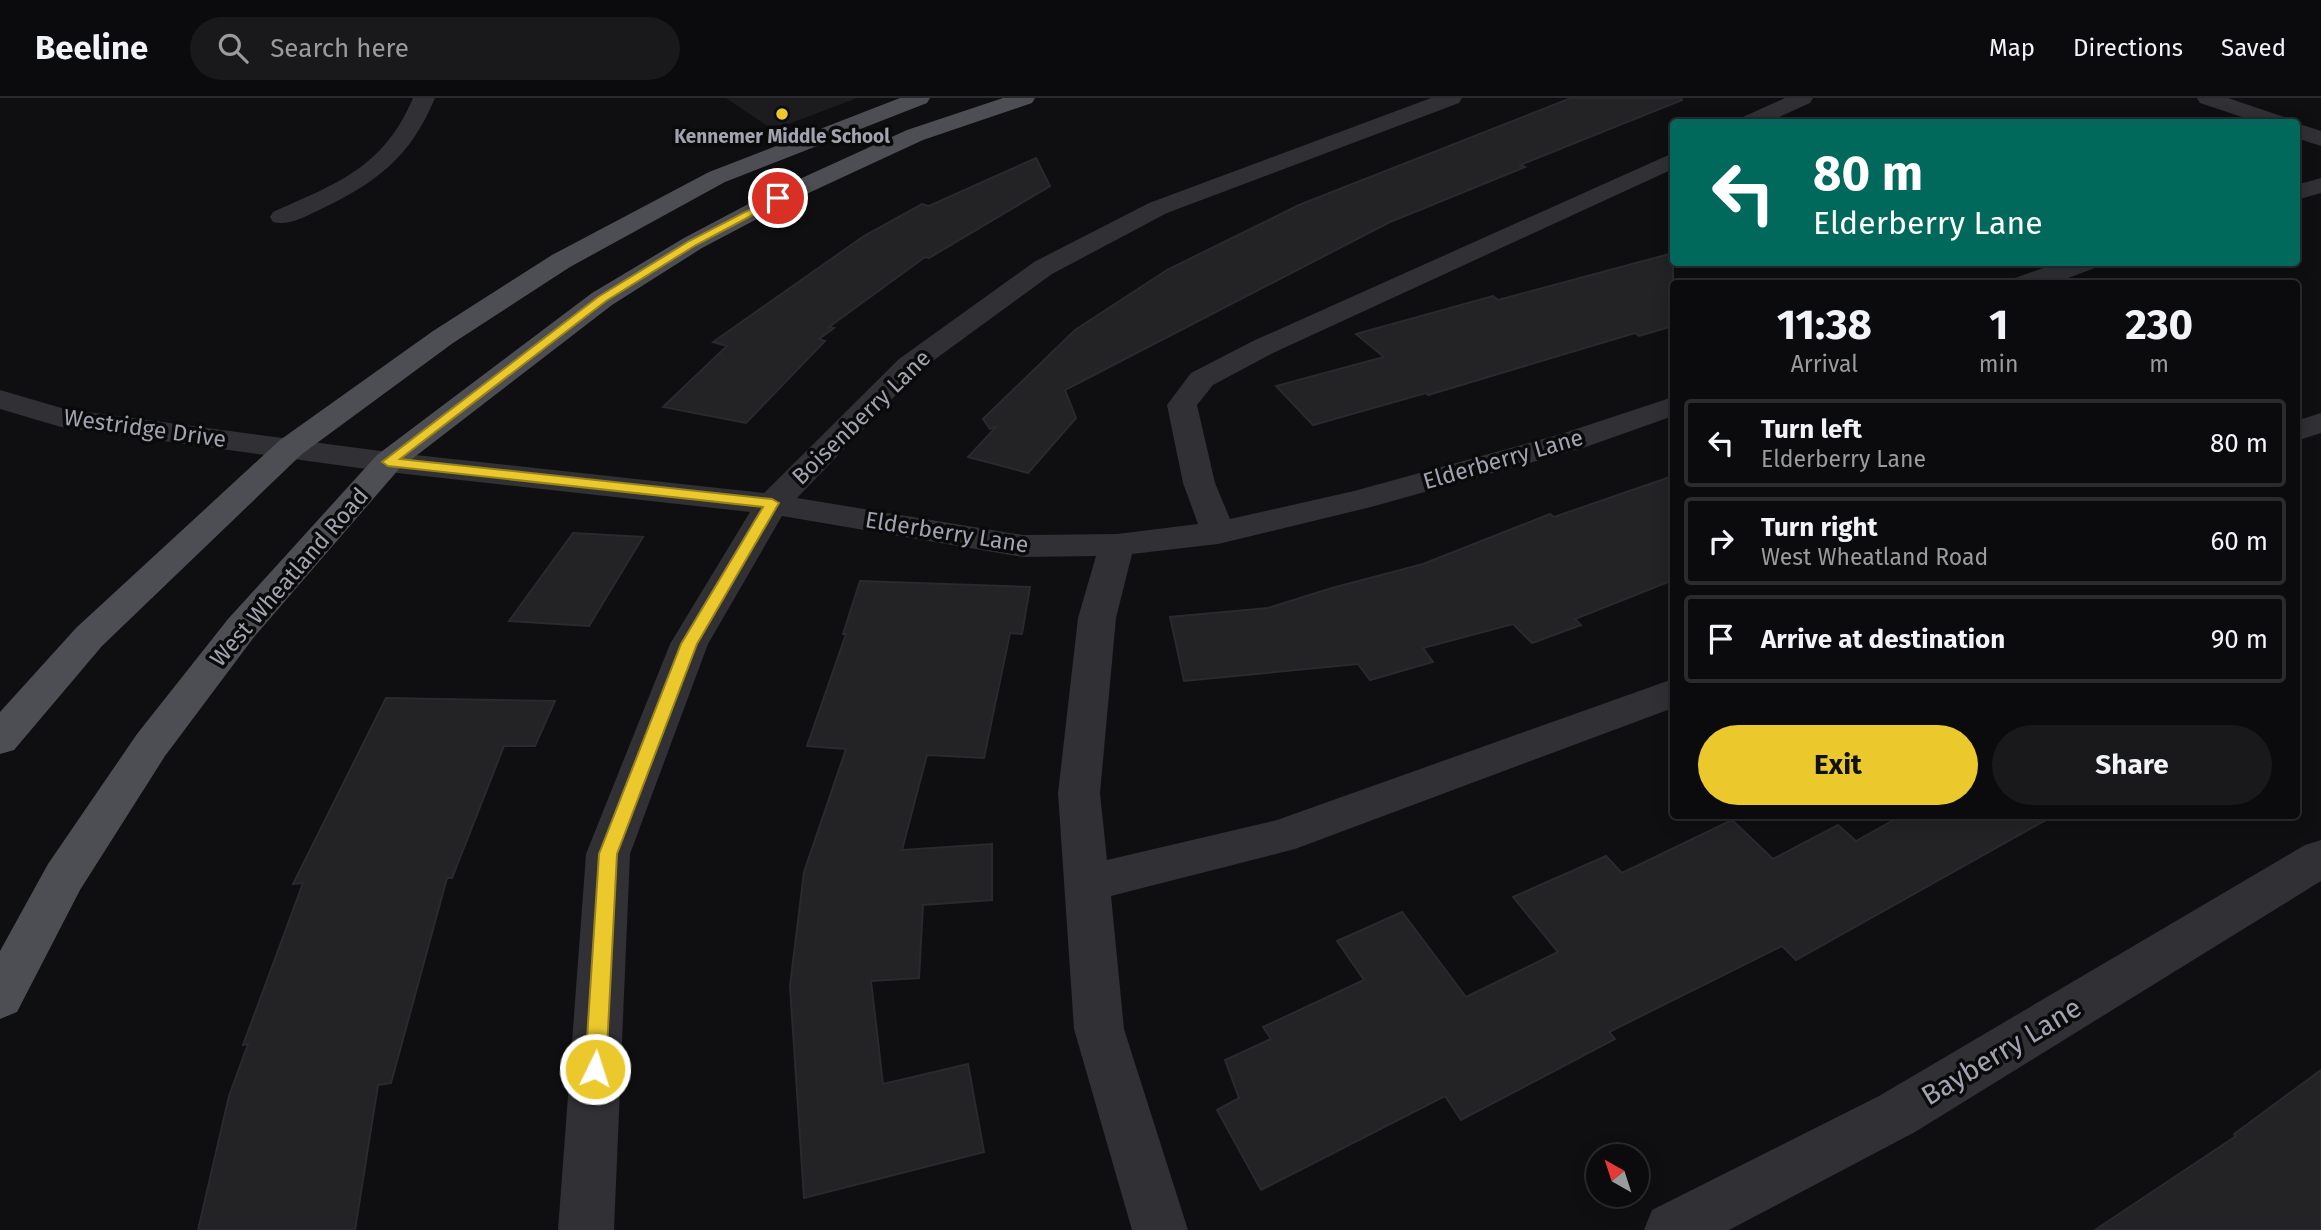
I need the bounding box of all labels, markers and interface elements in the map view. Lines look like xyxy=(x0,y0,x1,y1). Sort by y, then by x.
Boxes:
search box xyxy=(190,17,680,80)
text: Beeline xyxy=(35,28,148,68)
icon: search xyxy=(214,29,252,67)
text: Search here xyxy=(270,33,409,64)
text: Map xyxy=(1989,34,2035,62)
text: Directions xyxy=(2073,34,2183,62)
text: Saved xyxy=(2221,34,2286,62)
marker: Kennemer Middle School xyxy=(774,106,790,122)
place label: Kennemer Middle School xyxy=(674,125,890,148)
text: 80 m xyxy=(1813,144,1923,203)
icon: left xyxy=(1698,147,1789,238)
pin xyxy=(748,168,808,228)
icon: arrive xyxy=(759,179,797,217)
text: Elderberry Lane xyxy=(1813,204,2043,242)
text: 11:38 xyxy=(1777,300,1872,350)
text: 1 xyxy=(1989,300,2008,350)
text: 230 xyxy=(2125,300,2193,350)
street label: Boisenberry Lane xyxy=(786,344,936,490)
text: Arrival xyxy=(1791,350,1858,378)
text: min xyxy=(1979,350,2018,378)
text: m xyxy=(2149,350,2169,378)
street label: Westridge Drive xyxy=(62,403,228,453)
text: Turn left xyxy=(1761,414,1862,445)
street label: Elderberry Lane xyxy=(1420,423,1586,495)
icon: left xyxy=(1702,424,1740,462)
text: 80 m xyxy=(2210,428,2268,459)
text: Elderberry Lane xyxy=(1761,445,1926,473)
street label: West Wheatland Road xyxy=(204,482,374,672)
street label: Elderberry Lane xyxy=(863,505,1031,559)
text: Turn right xyxy=(1761,512,1878,543)
icon: right xyxy=(1702,522,1740,560)
text: 60 m xyxy=(2210,526,2268,557)
text: West Wheatland Road xyxy=(1761,543,1988,571)
icon: arrive xyxy=(1702,620,1740,658)
text: Arrive at destination xyxy=(1761,624,2005,655)
text: 90 m xyxy=(2211,624,2268,655)
button: Exit xyxy=(1698,725,1978,805)
button: Share xyxy=(1992,725,2272,805)
street label: Bayberry Lane xyxy=(1915,991,2087,1112)
position arrow xyxy=(558,1032,632,1106)
north arrow xyxy=(1586,1144,1648,1208)
map controls xyxy=(1586,1144,1649,1207)

